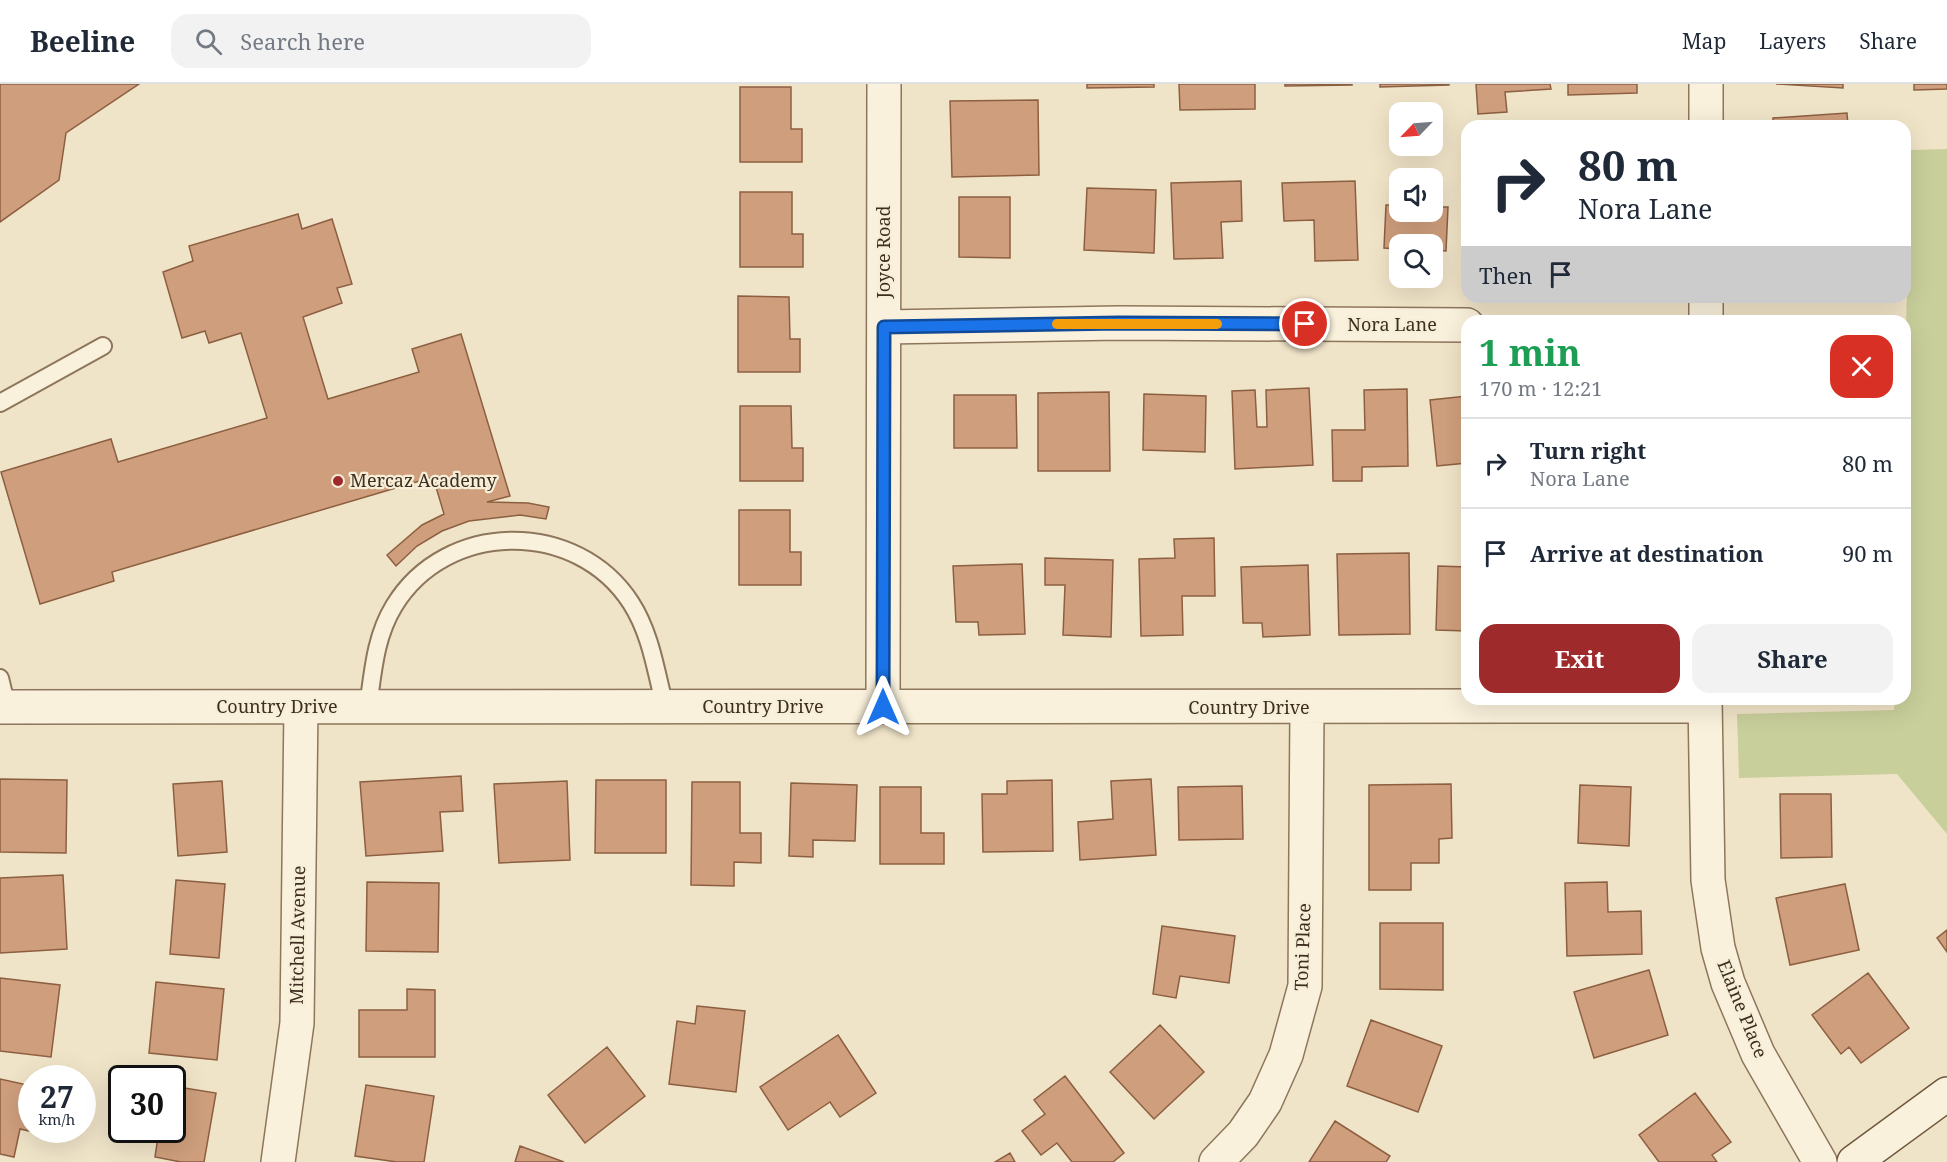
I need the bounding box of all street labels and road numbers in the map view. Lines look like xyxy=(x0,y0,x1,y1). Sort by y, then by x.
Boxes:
street label: Joyce Road xyxy=(871,205,895,300)
street label: Nora Lane xyxy=(1347,312,1437,336)
street label: Country Drive xyxy=(216,694,338,718)
street label: Country Drive xyxy=(702,694,824,718)
street label: Country Drive xyxy=(1188,695,1310,719)
street label: Mitchell Avenue xyxy=(284,865,310,1005)
street label: Toni Place xyxy=(1288,903,1316,991)
street label: Elaine Place xyxy=(1712,956,1773,1061)

